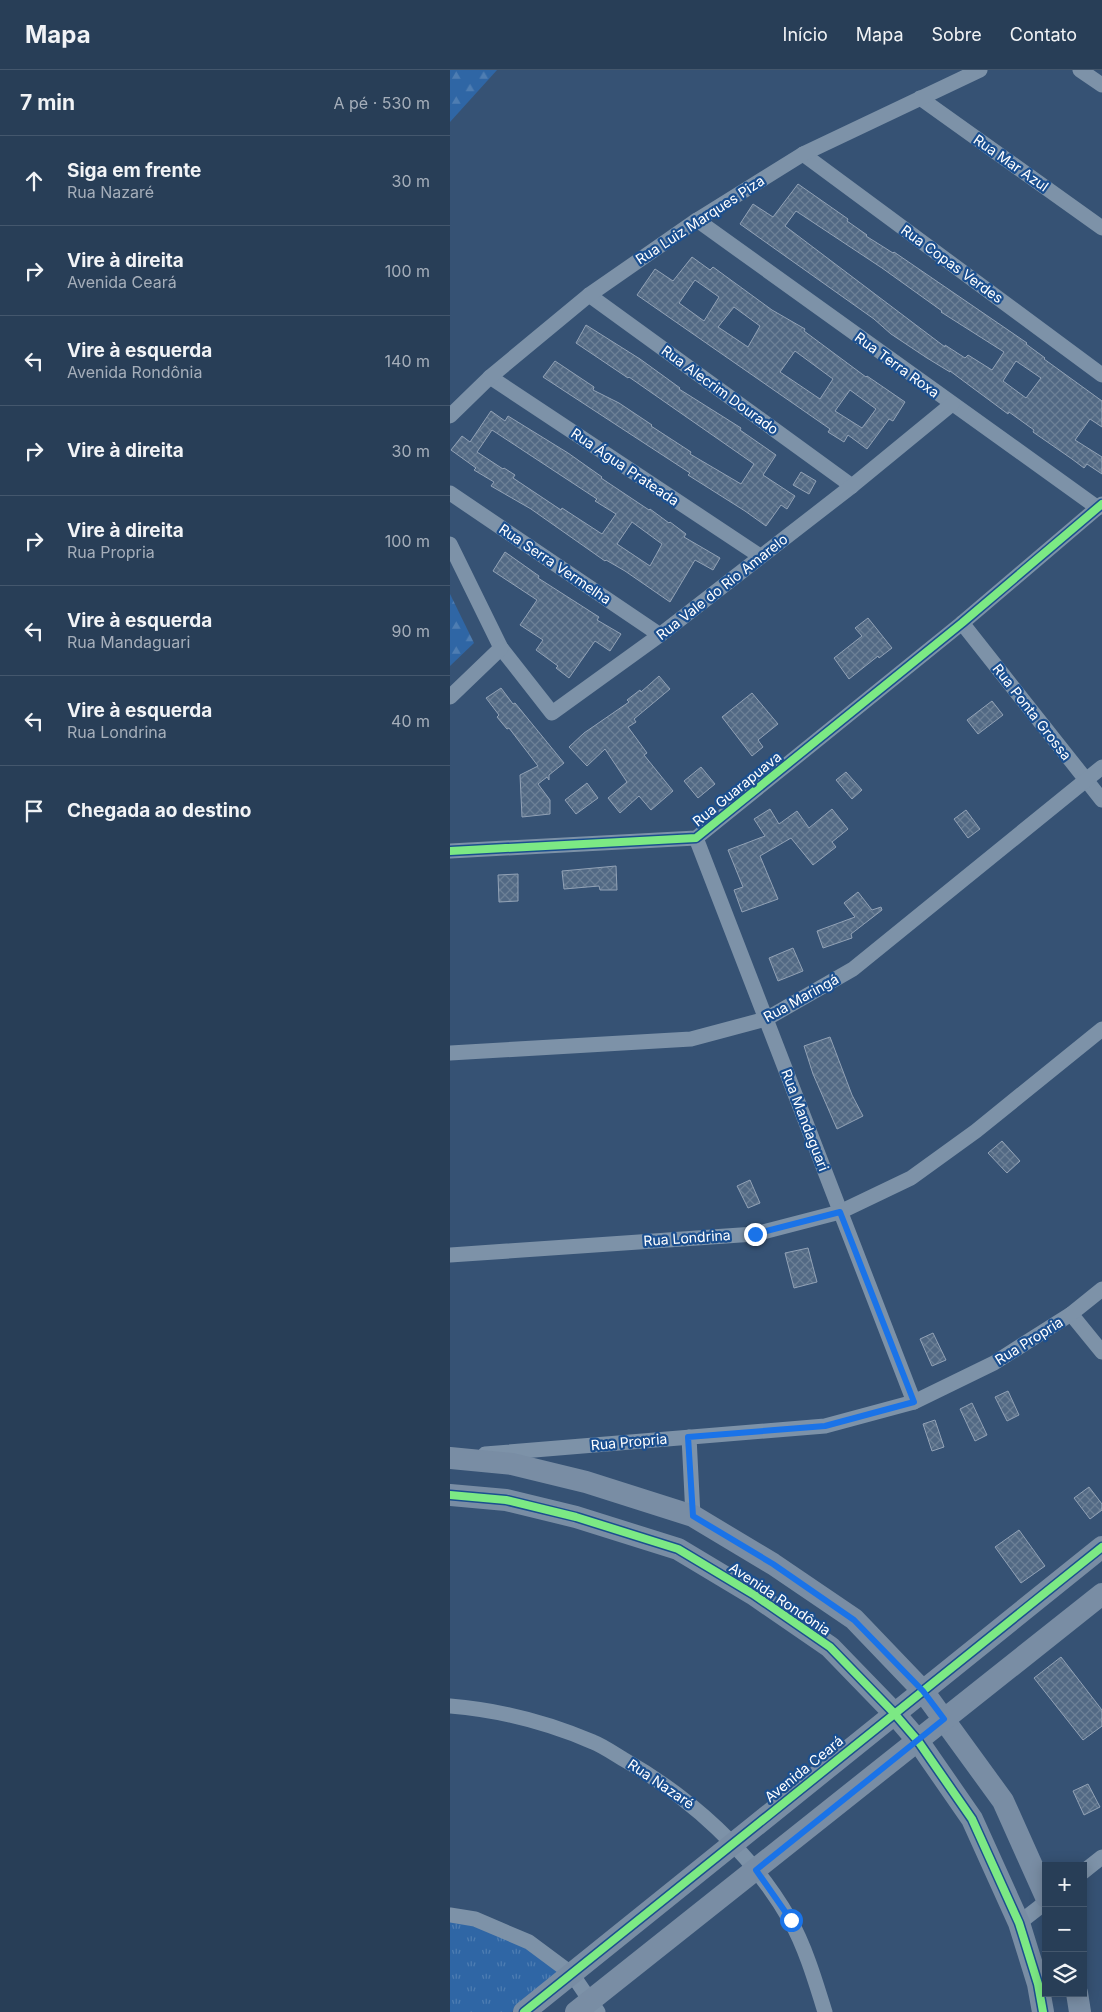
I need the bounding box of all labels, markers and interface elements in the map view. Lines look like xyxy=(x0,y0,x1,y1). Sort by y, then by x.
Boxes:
text: Mapa xyxy=(25,20,91,49)
text: Início xyxy=(783,24,828,45)
text: Mapa xyxy=(856,24,903,45)
text: Sobre xyxy=(931,24,982,45)
text: Contato xyxy=(1010,24,1077,45)
text: 7 min xyxy=(20,90,75,115)
text: A pé · 530 m xyxy=(334,93,430,113)
street label: Rua Mar Azul xyxy=(970,130,1052,195)
text: Siga em frente xyxy=(67,159,201,182)
icon: ahead xyxy=(20,167,48,195)
text: 30 m xyxy=(392,171,430,191)
street label: Rua Luiz Marques Piza xyxy=(632,172,767,268)
text: Rua Nazaré xyxy=(67,182,154,202)
street label: Rua Copas Verdes xyxy=(898,221,1007,306)
text: Vire à direita xyxy=(67,249,184,272)
icon: right xyxy=(20,257,48,285)
text: 100 m xyxy=(385,261,430,281)
text: Avenida Ceará xyxy=(67,272,177,292)
street label: Rua Terra Roxa xyxy=(852,328,943,401)
text: Vire à esquerda xyxy=(67,339,212,362)
street label: Rua Alecrim Dourado xyxy=(659,341,782,438)
icon: left xyxy=(20,347,48,375)
text: 140 m xyxy=(385,351,430,371)
text: Avenida Rondônia xyxy=(67,362,202,382)
street label: Rua Água Prateada xyxy=(568,424,682,509)
icon: right xyxy=(20,437,48,465)
text: Vire à direita xyxy=(67,439,184,462)
text: 30 m xyxy=(392,441,430,461)
text: Vire à direita xyxy=(67,519,184,542)
street label: Rua Serra Vermelha xyxy=(496,520,614,607)
icon: right xyxy=(20,527,48,555)
street label: Rua Vale do Rio Amarelo xyxy=(653,530,791,643)
text: 100 m xyxy=(385,531,430,551)
text: Rua Propria xyxy=(67,542,155,562)
text: Vire à esquerda xyxy=(67,609,212,632)
icon: left xyxy=(20,617,48,645)
text: 90 m xyxy=(391,621,430,641)
text: Rua Mandaguari xyxy=(67,632,190,652)
street label: Rua Ponta Grossa xyxy=(989,660,1075,763)
text: Vire à esquerda xyxy=(67,699,212,722)
icon: left xyxy=(20,707,48,735)
text: 40 m xyxy=(391,711,430,731)
text: Rua Londrina xyxy=(67,722,167,742)
street label: Rua Guarapuava xyxy=(689,748,784,830)
icon: arrive xyxy=(20,797,48,825)
text: Chegada ao destino xyxy=(67,799,251,822)
street label: Rua Maringá xyxy=(760,970,841,1025)
street label: Rua Mandaguari xyxy=(778,1066,833,1173)
route end xyxy=(744,1223,767,1246)
street label: Rua Londrina xyxy=(643,1226,731,1249)
street label: Rua Propria xyxy=(992,1313,1066,1368)
street label: Rua Propria xyxy=(590,1430,668,1453)
street label: Avenida Rondônia xyxy=(726,1558,834,1639)
street label: Avenida Ceará xyxy=(761,1732,846,1805)
street label: Rua Nazaré xyxy=(625,1755,698,1812)
map controls xyxy=(1042,1862,1087,1997)
button: + xyxy=(1042,1862,1087,1907)
button: − xyxy=(1042,1907,1087,1952)
route start xyxy=(780,1909,803,1932)
button: layers xyxy=(1042,1952,1087,1997)

